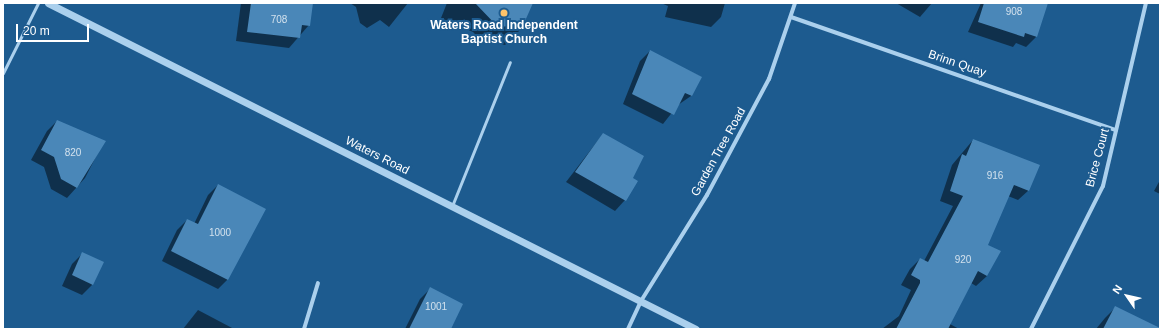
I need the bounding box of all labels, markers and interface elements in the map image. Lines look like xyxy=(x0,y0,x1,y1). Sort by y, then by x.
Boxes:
house number: 908 xyxy=(1006,6,1022,18)
marker: Waters Road Independent Baptist Church xyxy=(499,8,509,18)
house number: 708 xyxy=(271,14,287,26)
scale bar xyxy=(18,16,91,42)
place label: Waters Road Independent Baptist Church xyxy=(430,19,578,47)
text: 20 m xyxy=(23,24,50,38)
street label: Brinn Quay xyxy=(926,47,988,81)
street label: Garden Tree Road xyxy=(689,105,749,199)
street label: Brice Court xyxy=(1083,127,1113,189)
street label: Waters Road xyxy=(343,134,411,178)
house number: 820 xyxy=(65,147,81,159)
house number: 916 xyxy=(987,170,1003,182)
house number: 1000 xyxy=(209,227,231,239)
house number: 920 xyxy=(955,254,971,266)
north arrow xyxy=(1107,276,1147,316)
text: N xyxy=(1110,283,1124,296)
house number: 1001 xyxy=(425,301,447,313)

